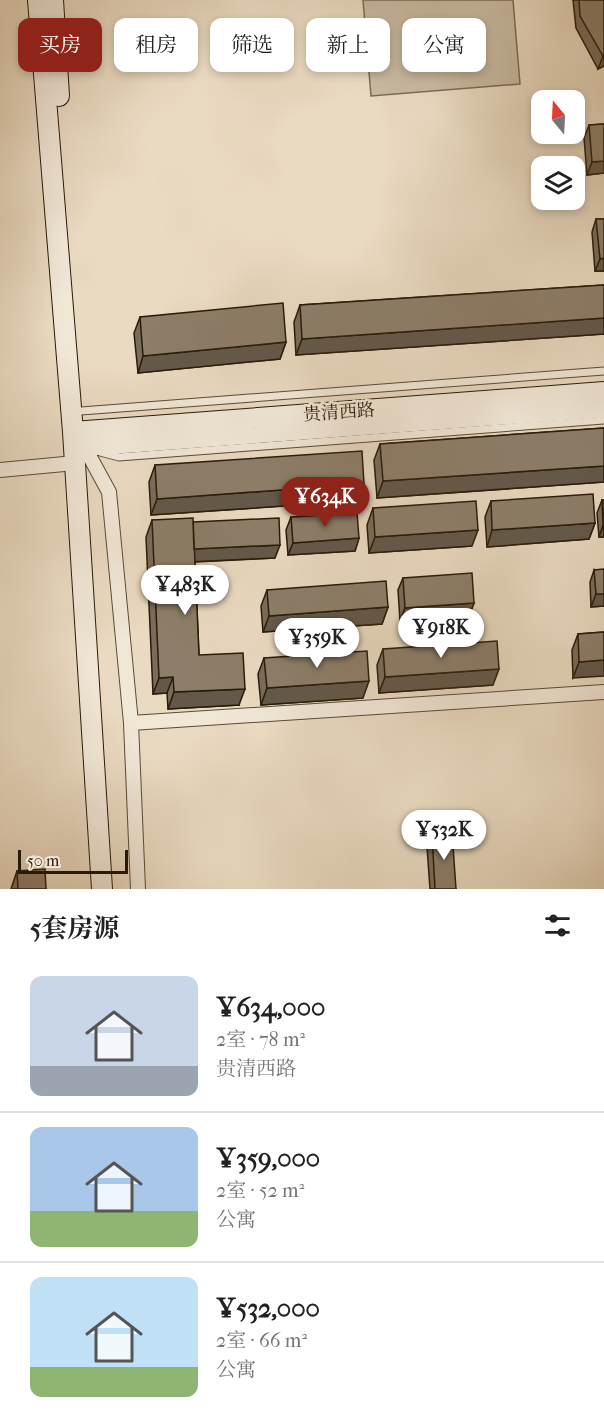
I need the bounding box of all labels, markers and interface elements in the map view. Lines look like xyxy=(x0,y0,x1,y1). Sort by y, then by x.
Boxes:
chip: 买房 xyxy=(18,18,102,72)
chip: 租房 xyxy=(114,18,198,72)
chip: 筛选 xyxy=(210,18,294,72)
chip: 新上 xyxy=(306,18,390,72)
chip: 公寓 xyxy=(402,18,486,72)
north arrow xyxy=(531,90,585,144)
map controls xyxy=(531,90,585,210)
button: layers xyxy=(531,156,585,210)
street label: 贵清西路 xyxy=(302,400,376,425)
pin: ¥634K xyxy=(283,477,367,528)
text: ¥634K xyxy=(295,485,355,508)
pin: ¥483K xyxy=(143,565,227,616)
text: ¥483K xyxy=(155,573,215,596)
pin: ¥918K xyxy=(399,608,483,659)
text: ¥918K xyxy=(412,616,470,639)
pin: ¥359K xyxy=(275,618,359,669)
text: ¥359K xyxy=(288,626,346,649)
pin: ¥532K xyxy=(402,810,486,861)
text: ¥532K xyxy=(415,818,473,841)
scale bar xyxy=(18,847,128,874)
text: 50 m xyxy=(27,851,59,870)
icon: filters xyxy=(541,909,574,942)
text: 5套房源 xyxy=(30,913,119,944)
text: ¥634,000 xyxy=(216,992,325,1023)
icon: home xyxy=(78,1000,150,1072)
text: 2室 · 78 m² xyxy=(216,1028,305,1051)
text: 贵清西路 xyxy=(216,1057,296,1080)
text: ¥359,000 xyxy=(216,1143,320,1174)
icon: home xyxy=(78,1151,150,1223)
text: 2室 · 52 m² xyxy=(216,1179,304,1202)
text: 公寓 xyxy=(216,1208,256,1231)
text: ¥532,000 xyxy=(216,1293,320,1324)
icon: home xyxy=(78,1301,150,1373)
text: 2室 · 66 m² xyxy=(216,1329,307,1352)
text: 公寓 xyxy=(216,1358,256,1381)

